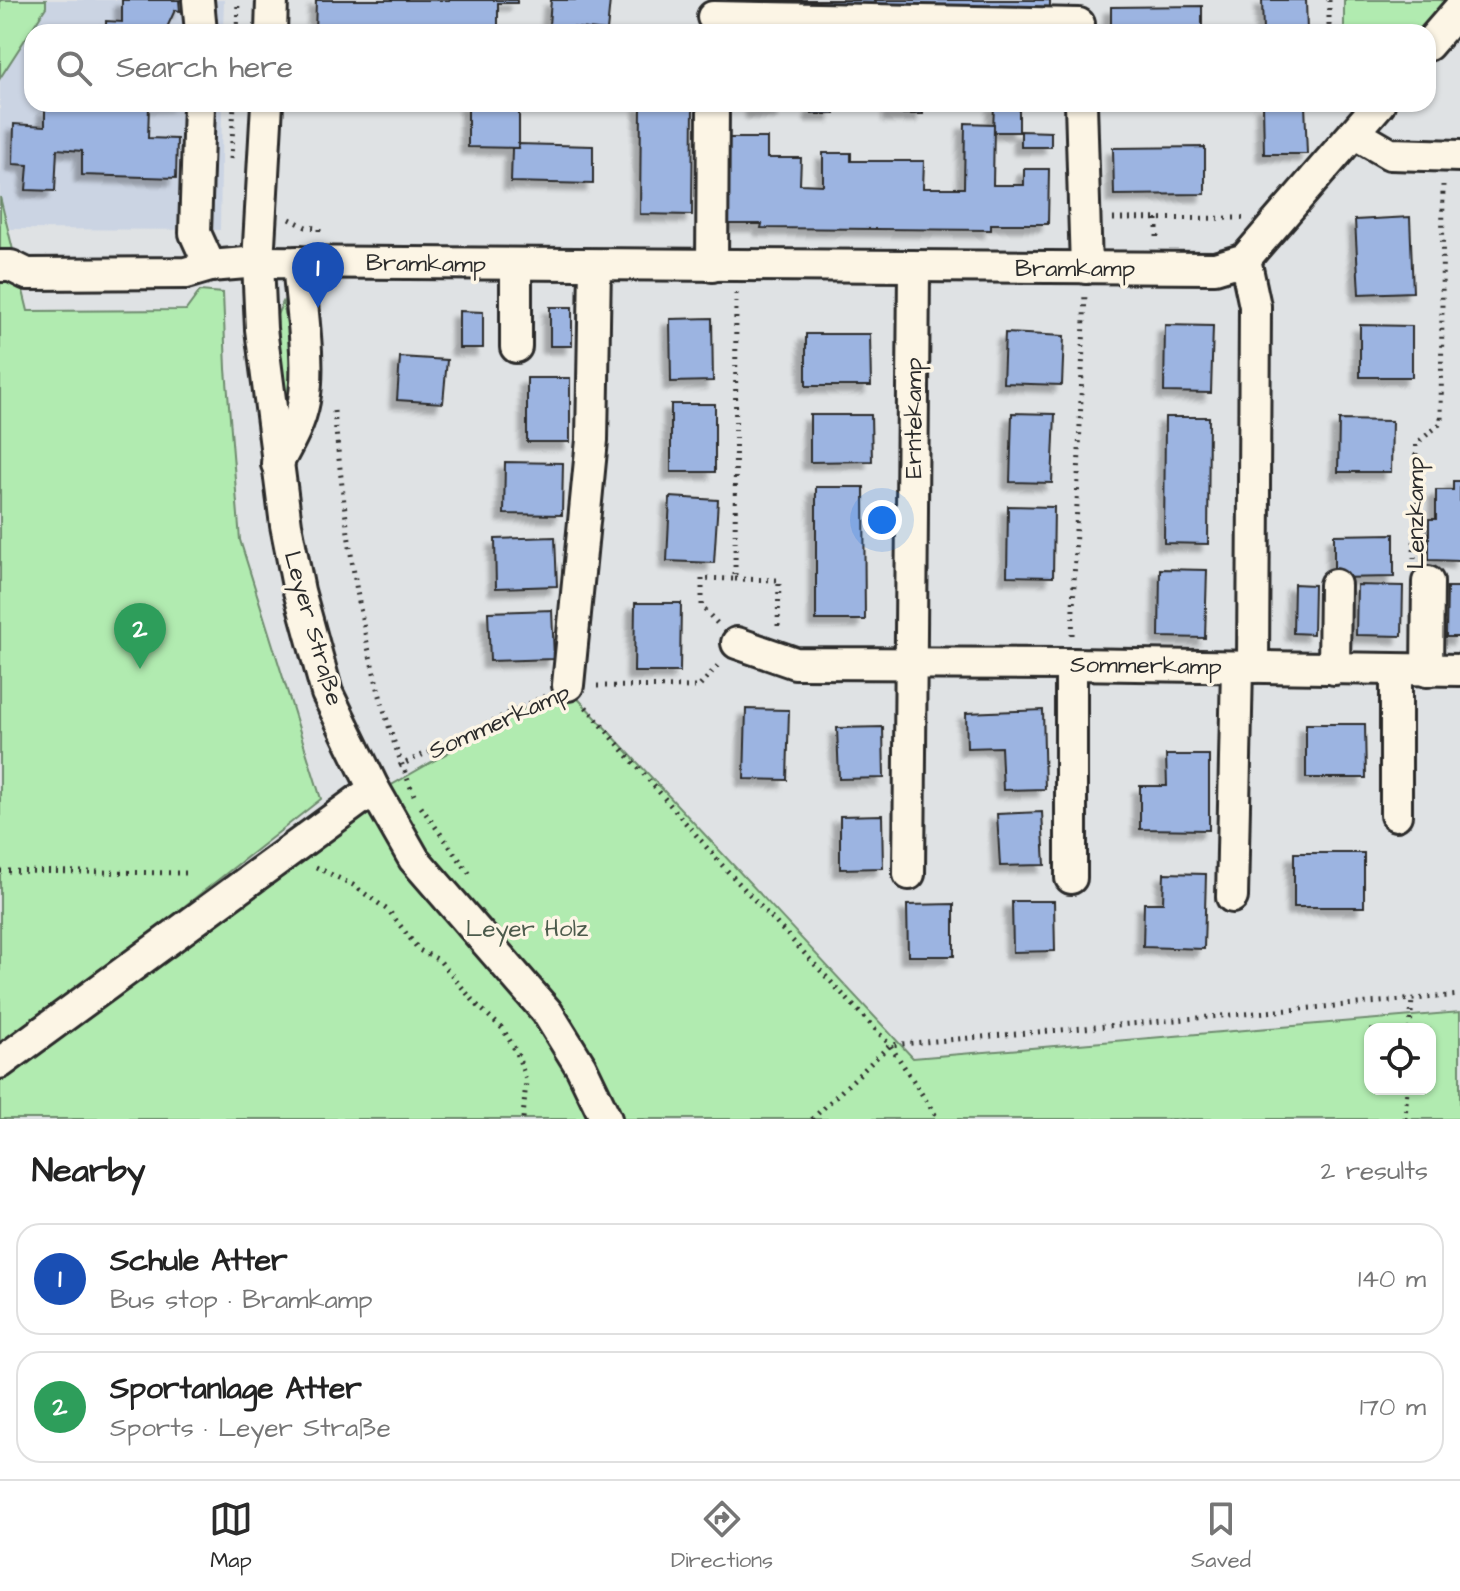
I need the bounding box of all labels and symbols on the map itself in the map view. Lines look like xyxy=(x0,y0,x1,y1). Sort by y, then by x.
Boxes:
pin: 1 xyxy=(292,242,344,308)
street label: Bramkamp xyxy=(366,246,486,282)
street label: Bramkamp xyxy=(1015,252,1135,286)
street label: Erntekamp xyxy=(897,357,931,479)
street label: Lenzkamp xyxy=(1399,457,1433,569)
your location xyxy=(862,500,902,540)
street label: Leyer Straße xyxy=(274,547,351,710)
pin: 2 xyxy=(114,603,166,669)
street label: Sommerkamp xyxy=(1070,648,1222,684)
street label: Sommerkamp xyxy=(423,676,576,768)
park label: Leyer Holz xyxy=(466,912,588,947)

